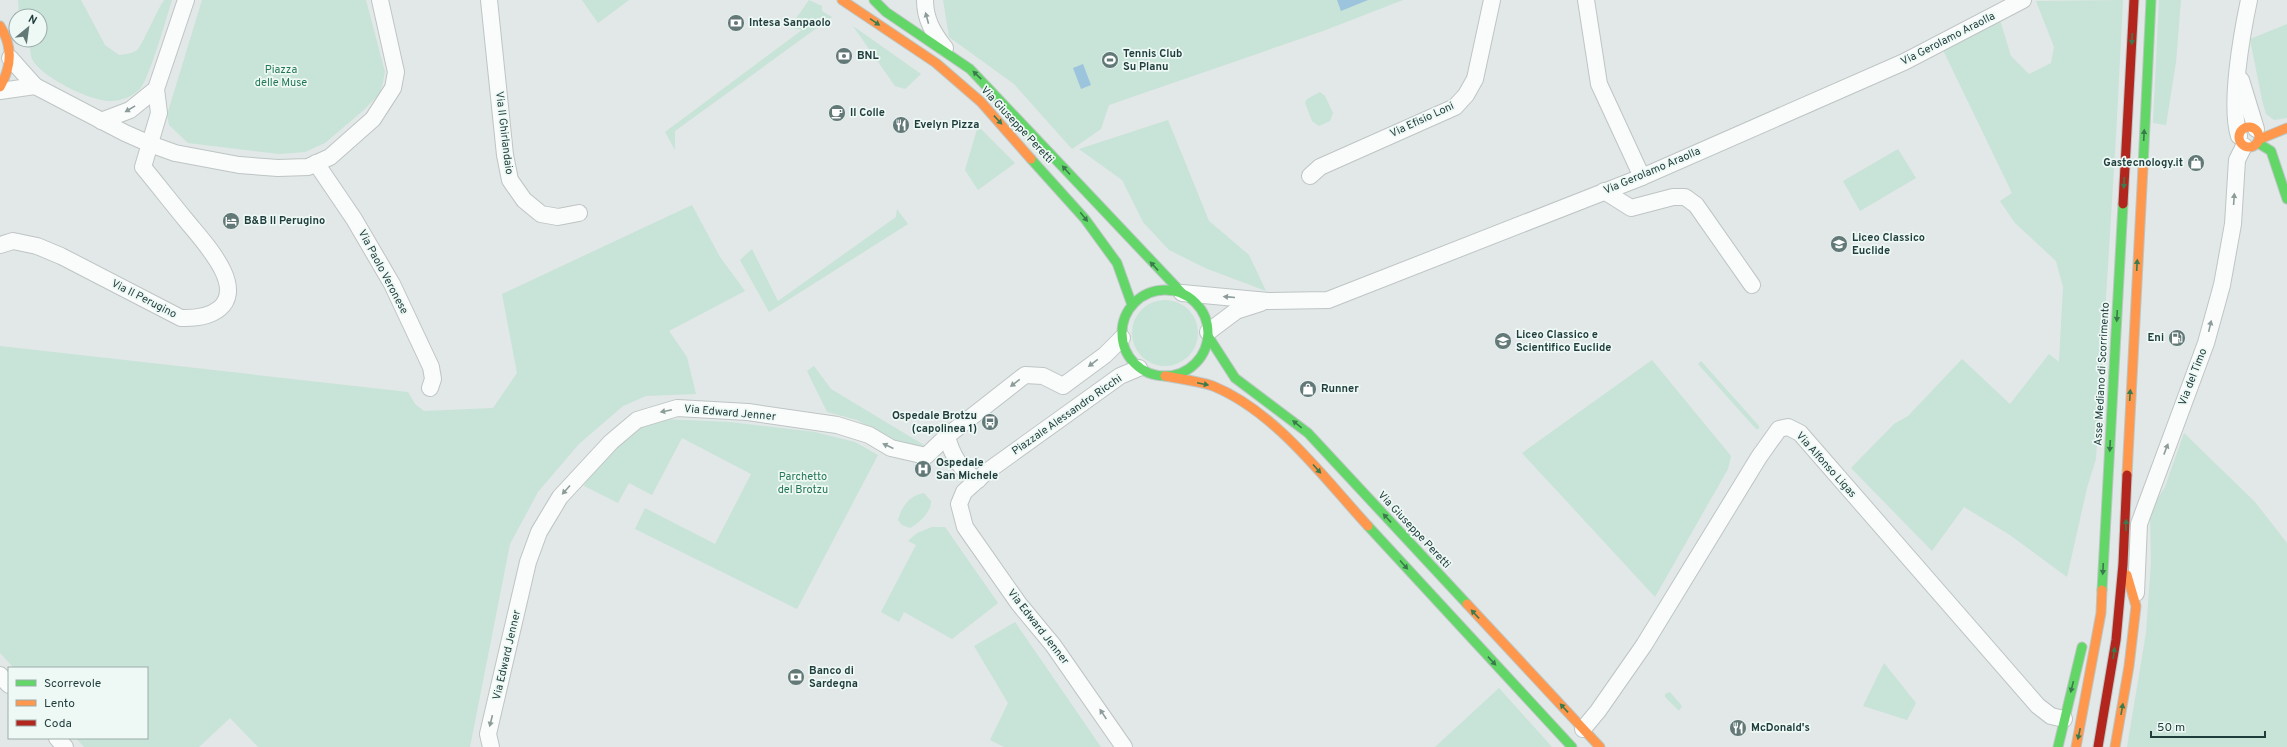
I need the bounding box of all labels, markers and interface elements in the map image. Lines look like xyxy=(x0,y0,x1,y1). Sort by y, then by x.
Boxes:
north arrow xyxy=(8,8,48,48)
street label: Via Gerolamo Araolla xyxy=(1899,9,1998,69)
text: N xyxy=(26,12,39,28)
one-way arrow xyxy=(924,12,930,24)
bank icon: Intesa Sanpaolo xyxy=(726,13,746,33)
place label: Intesa Sanpaolo xyxy=(749,16,831,30)
one-way arrow xyxy=(869,18,881,25)
one-way arrow xyxy=(2128,33,2135,45)
bank icon: BNL xyxy=(834,46,854,66)
place label: Tennis Club Su Planu xyxy=(1123,47,1182,74)
place label: BNL xyxy=(857,49,879,63)
sports icon: Tennis Club Su Planu xyxy=(1100,50,1120,70)
park label: Piazza delle Muse xyxy=(255,63,307,90)
one-way arrow xyxy=(972,70,982,80)
street label: Via Giuseppe Peretti xyxy=(978,83,1056,167)
street label: Via Il Ghirlandaio xyxy=(492,91,516,175)
street label: Via Efisio Loni xyxy=(1388,99,1456,141)
cafe icon: Il Colle xyxy=(827,103,847,123)
one-way arrow xyxy=(124,105,136,112)
place label: Il Colle xyxy=(850,106,885,120)
restaurant icon: Evelyn Pizza xyxy=(891,115,911,135)
one-way arrow xyxy=(993,115,1002,125)
place label: Evelyn Pizza xyxy=(914,118,979,132)
one-way arrow xyxy=(2140,129,2147,141)
street label: Via Gerolamo Araolla xyxy=(1601,144,1703,198)
shop icon: Gastecnology.it xyxy=(2186,153,2206,173)
place label: Gastecnology.it xyxy=(2103,156,2183,170)
one-way arrow xyxy=(1061,165,1071,175)
one-way arrow xyxy=(2121,177,2128,189)
one-way arrow xyxy=(2231,193,2238,205)
hotel icon: B&B Il Perugino xyxy=(221,211,241,231)
one-way arrow xyxy=(1079,212,1088,223)
place label: B&B Il Perugino xyxy=(244,214,325,228)
street label: Via Paolo Veronese xyxy=(355,227,411,317)
place label: Liceo Classico Euclide xyxy=(1852,231,1925,258)
school or university icon: Liceo Classico Euclide xyxy=(1829,234,1849,254)
one-way arrow xyxy=(2133,259,2140,271)
one-way arrow xyxy=(1149,261,1159,271)
street label: Via Il Perugino xyxy=(109,276,179,322)
one-way arrow xyxy=(1223,294,1235,301)
street label: Asse Mediano di Scorrimento xyxy=(2091,302,2113,446)
one-way arrow xyxy=(2114,310,2120,323)
one-way arrow xyxy=(2207,320,2213,333)
place label: Liceo Classico e Scientifico Euclide xyxy=(1516,328,1611,355)
fuel station icon: Eni xyxy=(2167,328,2187,348)
school or university icon: Liceo Classico e Scientifico Euclide xyxy=(1493,331,1513,351)
place label: Eni xyxy=(2148,331,2164,345)
street label: Via del Timo xyxy=(2176,346,2210,408)
one-way arrow xyxy=(1088,359,1099,367)
street label: Piazzale Alessandro Ricchi xyxy=(1009,372,1125,458)
one-way arrow xyxy=(1010,379,1021,387)
shop icon: Runner xyxy=(1298,379,1318,399)
one-way arrow xyxy=(1197,382,1209,388)
place label: Runner xyxy=(1321,382,1359,396)
one-way arrow xyxy=(2127,389,2134,401)
street label: Via Edward Jenner xyxy=(683,402,777,424)
one-way arrow xyxy=(660,408,672,414)
place label: Ospedale Brotzu (capolinea 1) xyxy=(892,409,977,436)
bus stop icon: Ospedale Brotzu (capolinea 1) xyxy=(980,412,1000,432)
one-way arrow xyxy=(1292,420,1302,429)
street label: Via Alfonso Ligas xyxy=(1793,429,1859,501)
one-way arrow xyxy=(2106,440,2113,452)
one-way arrow xyxy=(2164,442,2170,454)
one-way arrow xyxy=(883,443,894,449)
place label: Ospedale San Michele xyxy=(936,456,998,483)
hospital icon: Ospedale San Michele xyxy=(913,459,933,479)
one-way arrow xyxy=(1312,464,1321,473)
park label: Parchetto del Brotzu xyxy=(778,470,828,497)
one-way arrow xyxy=(562,485,571,495)
street label: Via Giuseppe Peretti xyxy=(1375,488,1453,572)
one-way arrow xyxy=(1382,513,1391,523)
one-way arrow xyxy=(2122,519,2129,531)
one-way arrow xyxy=(1400,560,1409,570)
one-way arrow xyxy=(2100,563,2106,576)
street label: Via Edward Jenner xyxy=(1004,586,1072,668)
street label: Via Edward Jenner xyxy=(490,608,524,702)
one-way arrow xyxy=(1471,609,1480,618)
one-way arrow xyxy=(2111,647,2117,659)
one-way arrow xyxy=(1487,656,1497,666)
place label: Banco di Sardegna xyxy=(809,664,858,691)
legend xyxy=(8,667,148,739)
bank icon: Banco di Sardegna xyxy=(786,667,806,687)
text: Scorrevole xyxy=(44,676,101,692)
one-way arrow xyxy=(2068,681,2074,694)
text: Lento xyxy=(44,696,75,712)
one-way arrow xyxy=(2119,702,2125,715)
one-way arrow xyxy=(1559,703,1569,713)
one-way arrow xyxy=(1099,709,1107,720)
scale bar xyxy=(2151,713,2265,739)
one-way arrow xyxy=(488,714,494,727)
text: Coda xyxy=(44,716,72,732)
restaurant icon: McDonald's xyxy=(1728,718,1748,738)
text: 50 m xyxy=(2157,720,2185,736)
place label: McDonald's xyxy=(1751,721,1810,735)
one-way arrow xyxy=(2075,728,2081,740)

